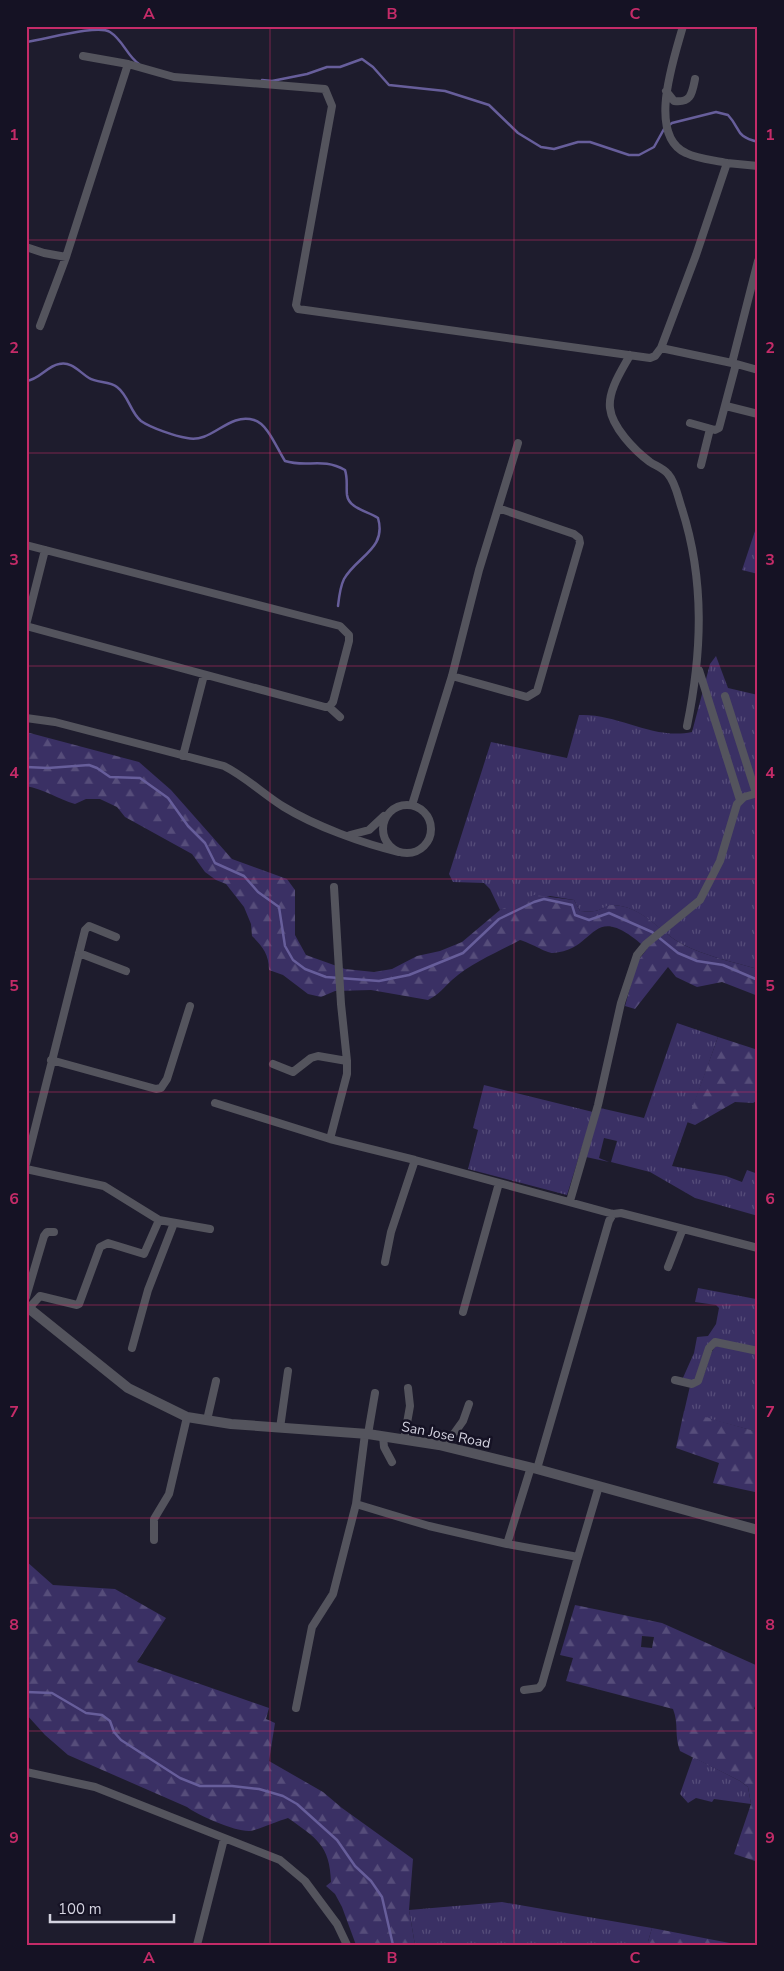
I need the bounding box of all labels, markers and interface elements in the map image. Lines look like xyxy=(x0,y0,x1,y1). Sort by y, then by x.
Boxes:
text: A xyxy=(143,3,155,25)
text: B xyxy=(386,3,398,25)
text: C xyxy=(630,3,641,25)
text: 1 xyxy=(9,124,19,146)
text: 1 xyxy=(765,124,775,146)
text: 2 xyxy=(9,337,19,359)
text: 2 xyxy=(765,337,775,359)
text: 3 xyxy=(9,549,19,571)
text: 3 xyxy=(765,549,775,571)
text: 4 xyxy=(9,762,19,784)
text: 4 xyxy=(765,762,775,784)
text: 5 xyxy=(9,975,19,997)
text: 5 xyxy=(765,975,775,997)
text: 6 xyxy=(9,1188,19,1210)
text: 6 xyxy=(765,1188,775,1210)
text: 7 xyxy=(9,1401,19,1423)
text: 7 xyxy=(765,1401,775,1423)
street label: San Jose Road xyxy=(400,1417,492,1453)
text: 8 xyxy=(9,1614,19,1636)
text: 8 xyxy=(765,1614,775,1636)
text: 9 xyxy=(9,1827,19,1849)
text: 9 xyxy=(765,1827,775,1849)
scale bar xyxy=(50,1891,174,1923)
text: 100 m xyxy=(58,1899,102,1919)
text: A xyxy=(143,1947,155,1969)
text: B xyxy=(386,1947,398,1969)
text: C xyxy=(630,1947,641,1969)

